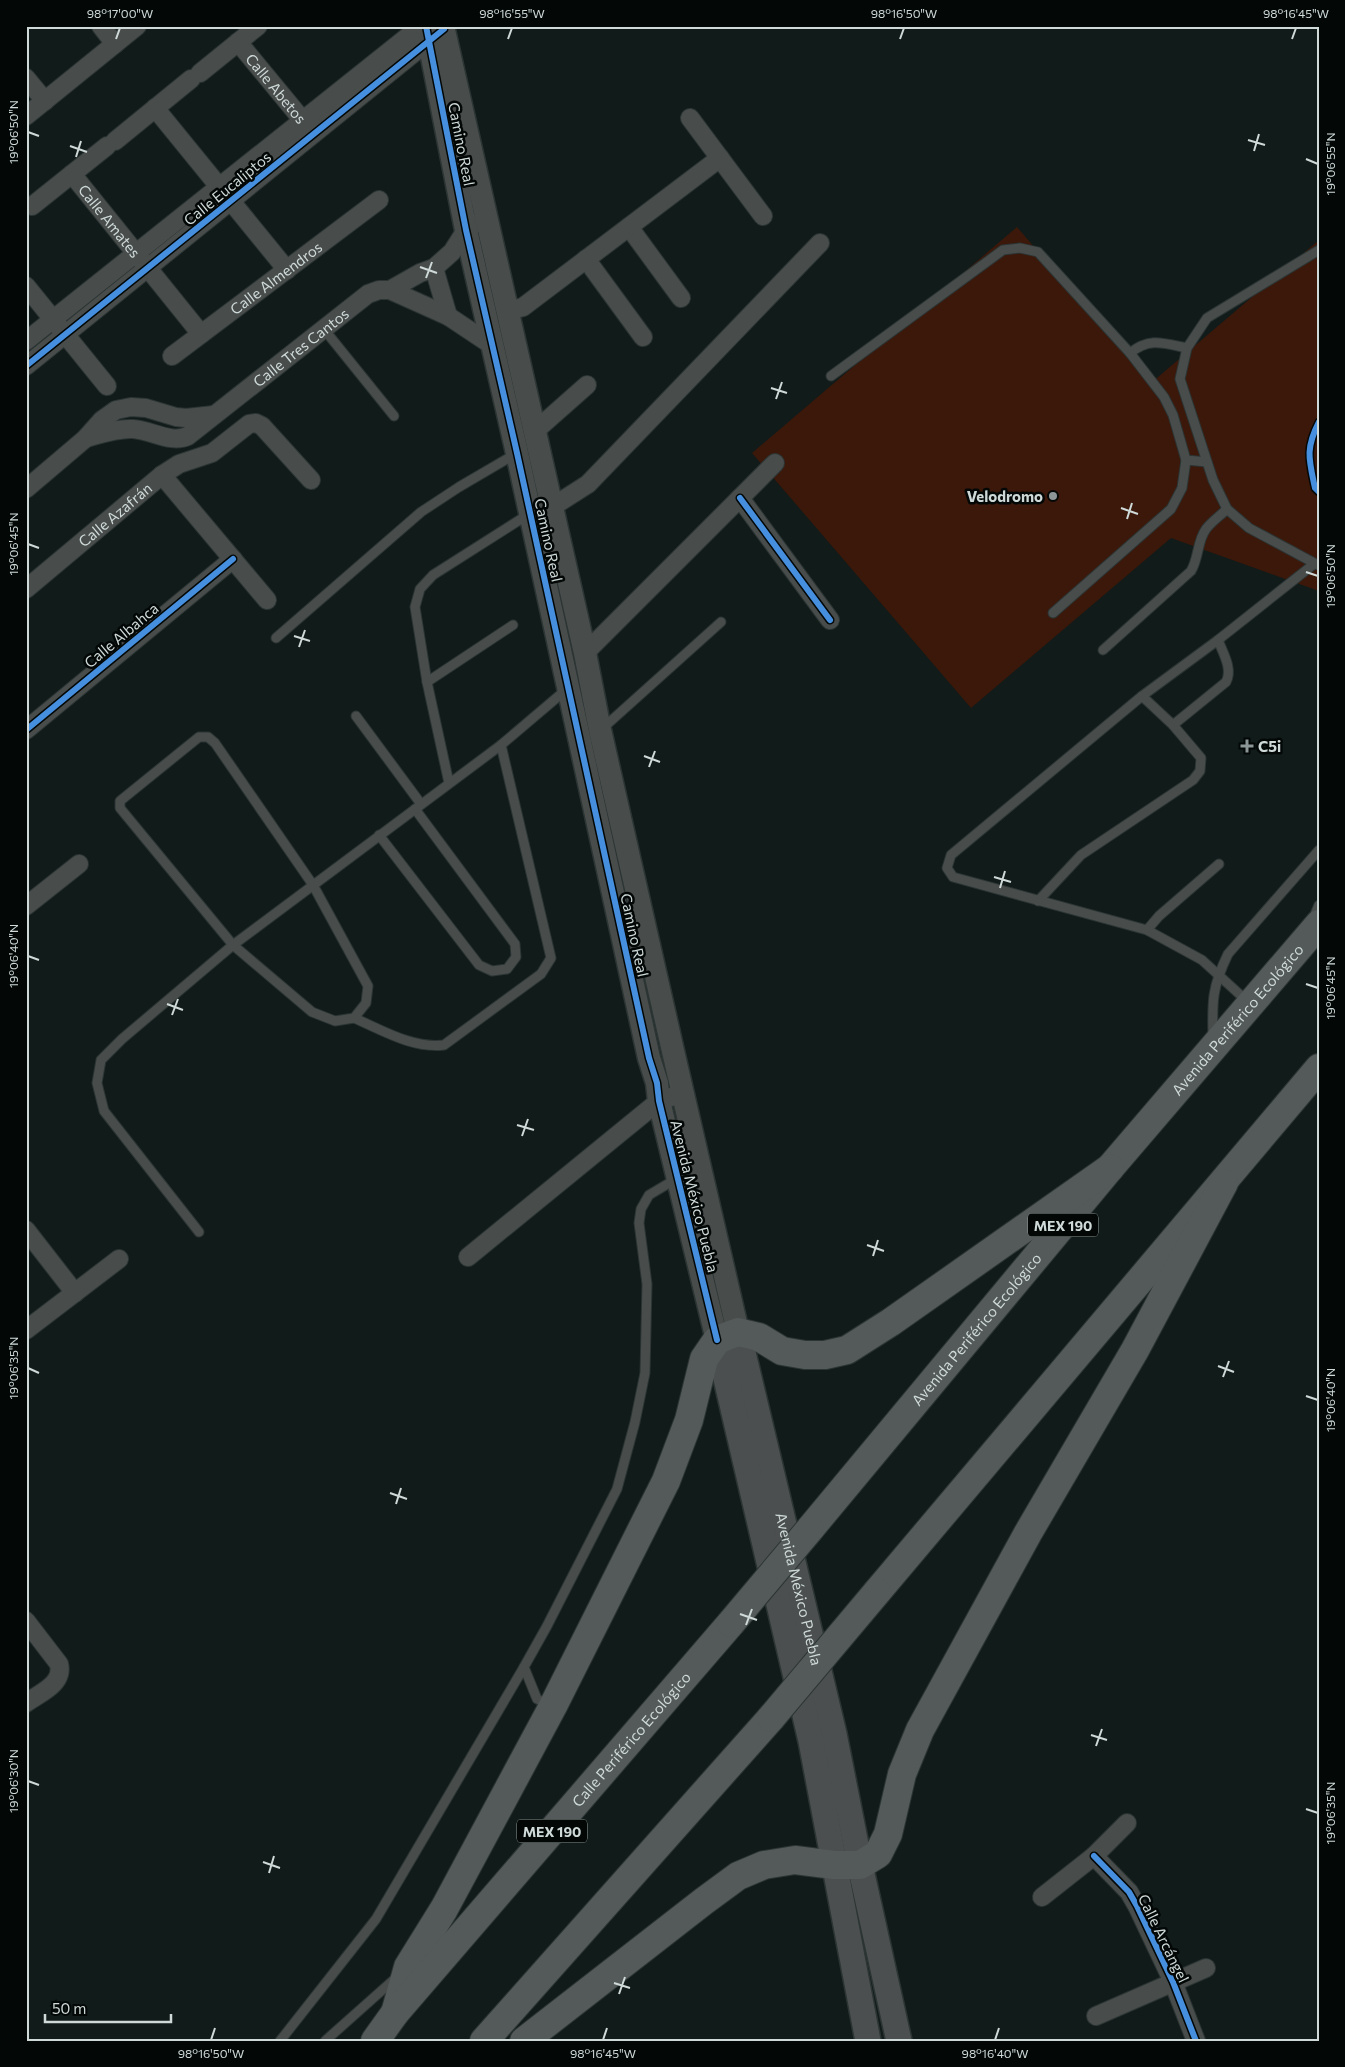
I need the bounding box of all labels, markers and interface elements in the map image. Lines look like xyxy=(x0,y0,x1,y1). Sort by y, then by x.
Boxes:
text: 98°17'00"W xyxy=(87,6,153,20)
text: 98°16'55"W xyxy=(479,6,545,20)
text: 98°16'50"W xyxy=(871,6,937,20)
text: 98°16'45"W xyxy=(1263,6,1329,20)
street label: Calle Abetos xyxy=(242,50,310,127)
text: 19°06'50"N xyxy=(6,100,20,164)
street label: Camino Real xyxy=(445,101,479,187)
text: 19°06'55"N xyxy=(1323,133,1337,195)
street label: Calle Eucaliptos xyxy=(180,147,274,229)
street label: Calle Amates xyxy=(75,181,145,261)
street label: Calle Almendros xyxy=(226,237,325,318)
street label: Calle Tres Cantos xyxy=(249,304,352,390)
street label: Calle Azafrán xyxy=(74,479,155,550)
place label: Velodromo xyxy=(967,487,1043,505)
marker: Velodromo xyxy=(1047,490,1059,502)
street label: Camino Real xyxy=(531,497,567,583)
text: 19°06'45"N xyxy=(6,512,20,576)
text: 19°06'50"N xyxy=(1323,544,1337,608)
street label: Calle Albahca xyxy=(80,599,162,671)
place label: C5i xyxy=(1258,737,1281,755)
marker: C5i xyxy=(1240,739,1254,753)
street label: Camino Real xyxy=(617,892,653,978)
text: 19°06'40"N xyxy=(6,924,20,988)
street label: Avenida Periférico Ecológico xyxy=(1168,940,1307,1099)
text: 19°06'45"N xyxy=(1323,956,1337,1020)
street label: Avenida México Puebla xyxy=(667,1118,723,1274)
road number: MEX 190 xyxy=(1028,1214,1098,1236)
street label: Avenida Periférico Ecológico xyxy=(908,1249,1045,1409)
text: 19°06'35"N xyxy=(6,1337,20,1399)
text: 19°06'40"N xyxy=(1323,1368,1337,1432)
street label: Avenida México Puebla xyxy=(772,1511,826,1667)
street label: Calle Periférico Ecológico xyxy=(568,1668,694,1810)
text: 19°06'30"N xyxy=(6,1749,20,1813)
text: 19°06'35"N xyxy=(1323,1782,1337,1844)
road number: MEX 190 xyxy=(517,1820,587,1842)
street label: Calle Arcángel xyxy=(1135,1891,1193,1985)
scale bar xyxy=(45,1992,171,2024)
text: 50 m xyxy=(52,1999,86,2017)
text: 98°16'50"W xyxy=(178,2046,244,2060)
text: 98°16'45"W xyxy=(570,2046,636,2060)
text: 98°16'40"W xyxy=(962,2046,1028,2060)

